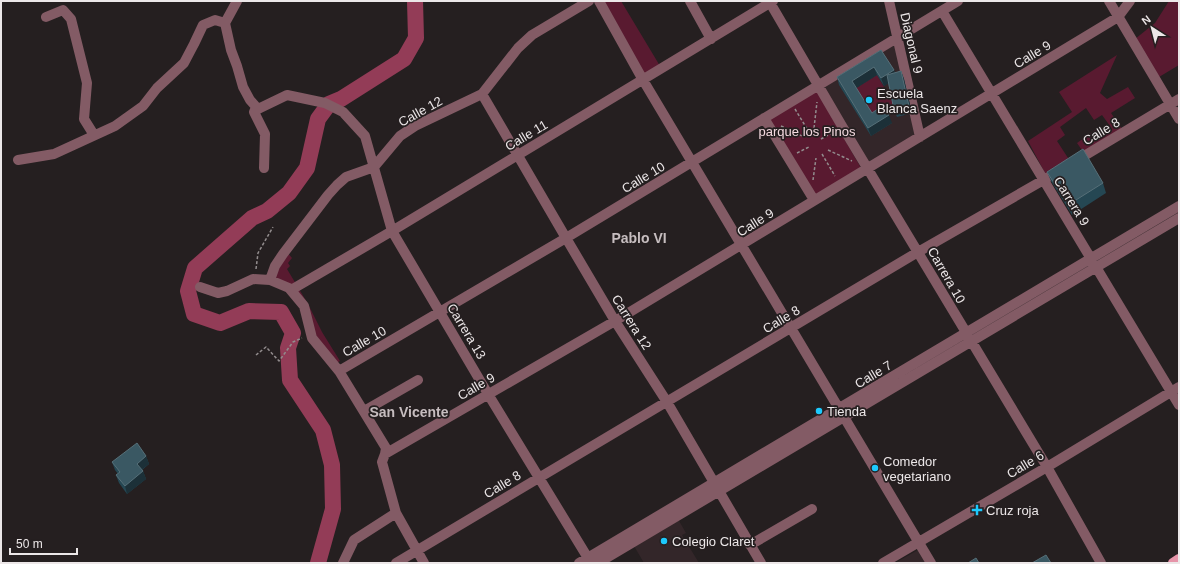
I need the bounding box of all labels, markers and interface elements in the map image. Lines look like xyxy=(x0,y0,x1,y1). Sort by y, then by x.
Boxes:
north arrow xyxy=(1132,8,1172,48)
street label: Diagonal 9 xyxy=(897,11,926,75)
text: N xyxy=(1139,13,1153,27)
street label: Calle 9 xyxy=(1011,38,1053,71)
place label: Escuela Blanca Saenz xyxy=(877,86,957,116)
street label: Calle 12 xyxy=(396,93,445,130)
marker: Escuela Blanca Saenz xyxy=(864,95,874,105)
street label: Calle 8 xyxy=(1080,115,1122,148)
street label: Calle 11 xyxy=(502,117,550,154)
park label: parque los Pinos xyxy=(759,124,856,139)
street label: Calle 10 xyxy=(619,159,668,196)
street label: Carrera 9 xyxy=(1051,174,1092,229)
street label: Calle 9 xyxy=(734,205,776,240)
district label: Pablo VI xyxy=(611,230,667,246)
street label: Carrera 10 xyxy=(925,245,969,306)
street label: Carrera 12 xyxy=(609,292,654,353)
street label: Carrera 13 xyxy=(444,301,489,362)
street label: Calle 8 xyxy=(760,303,802,336)
street label: Calle 10 xyxy=(340,323,389,360)
street label: Calle 7 xyxy=(852,358,894,391)
street label: Calle 9 xyxy=(455,370,498,403)
district label: San Vicente xyxy=(369,404,449,420)
place label: Tienda xyxy=(827,404,867,419)
marker: Tienda xyxy=(814,406,824,416)
street label: Calle 6 xyxy=(1004,448,1046,481)
place label: Comedor vegetariano xyxy=(883,454,951,484)
marker: Comedor vegetariano xyxy=(870,463,880,473)
street label: Calle 8 xyxy=(481,468,523,501)
place label: Cruz roja xyxy=(986,503,1040,518)
marker: Cruz roja xyxy=(971,504,983,516)
scale bar xyxy=(10,530,77,556)
place label: Colegio Claret xyxy=(672,534,755,549)
marker: Colegio Claret xyxy=(659,536,669,546)
text: 50 m xyxy=(16,537,43,551)

